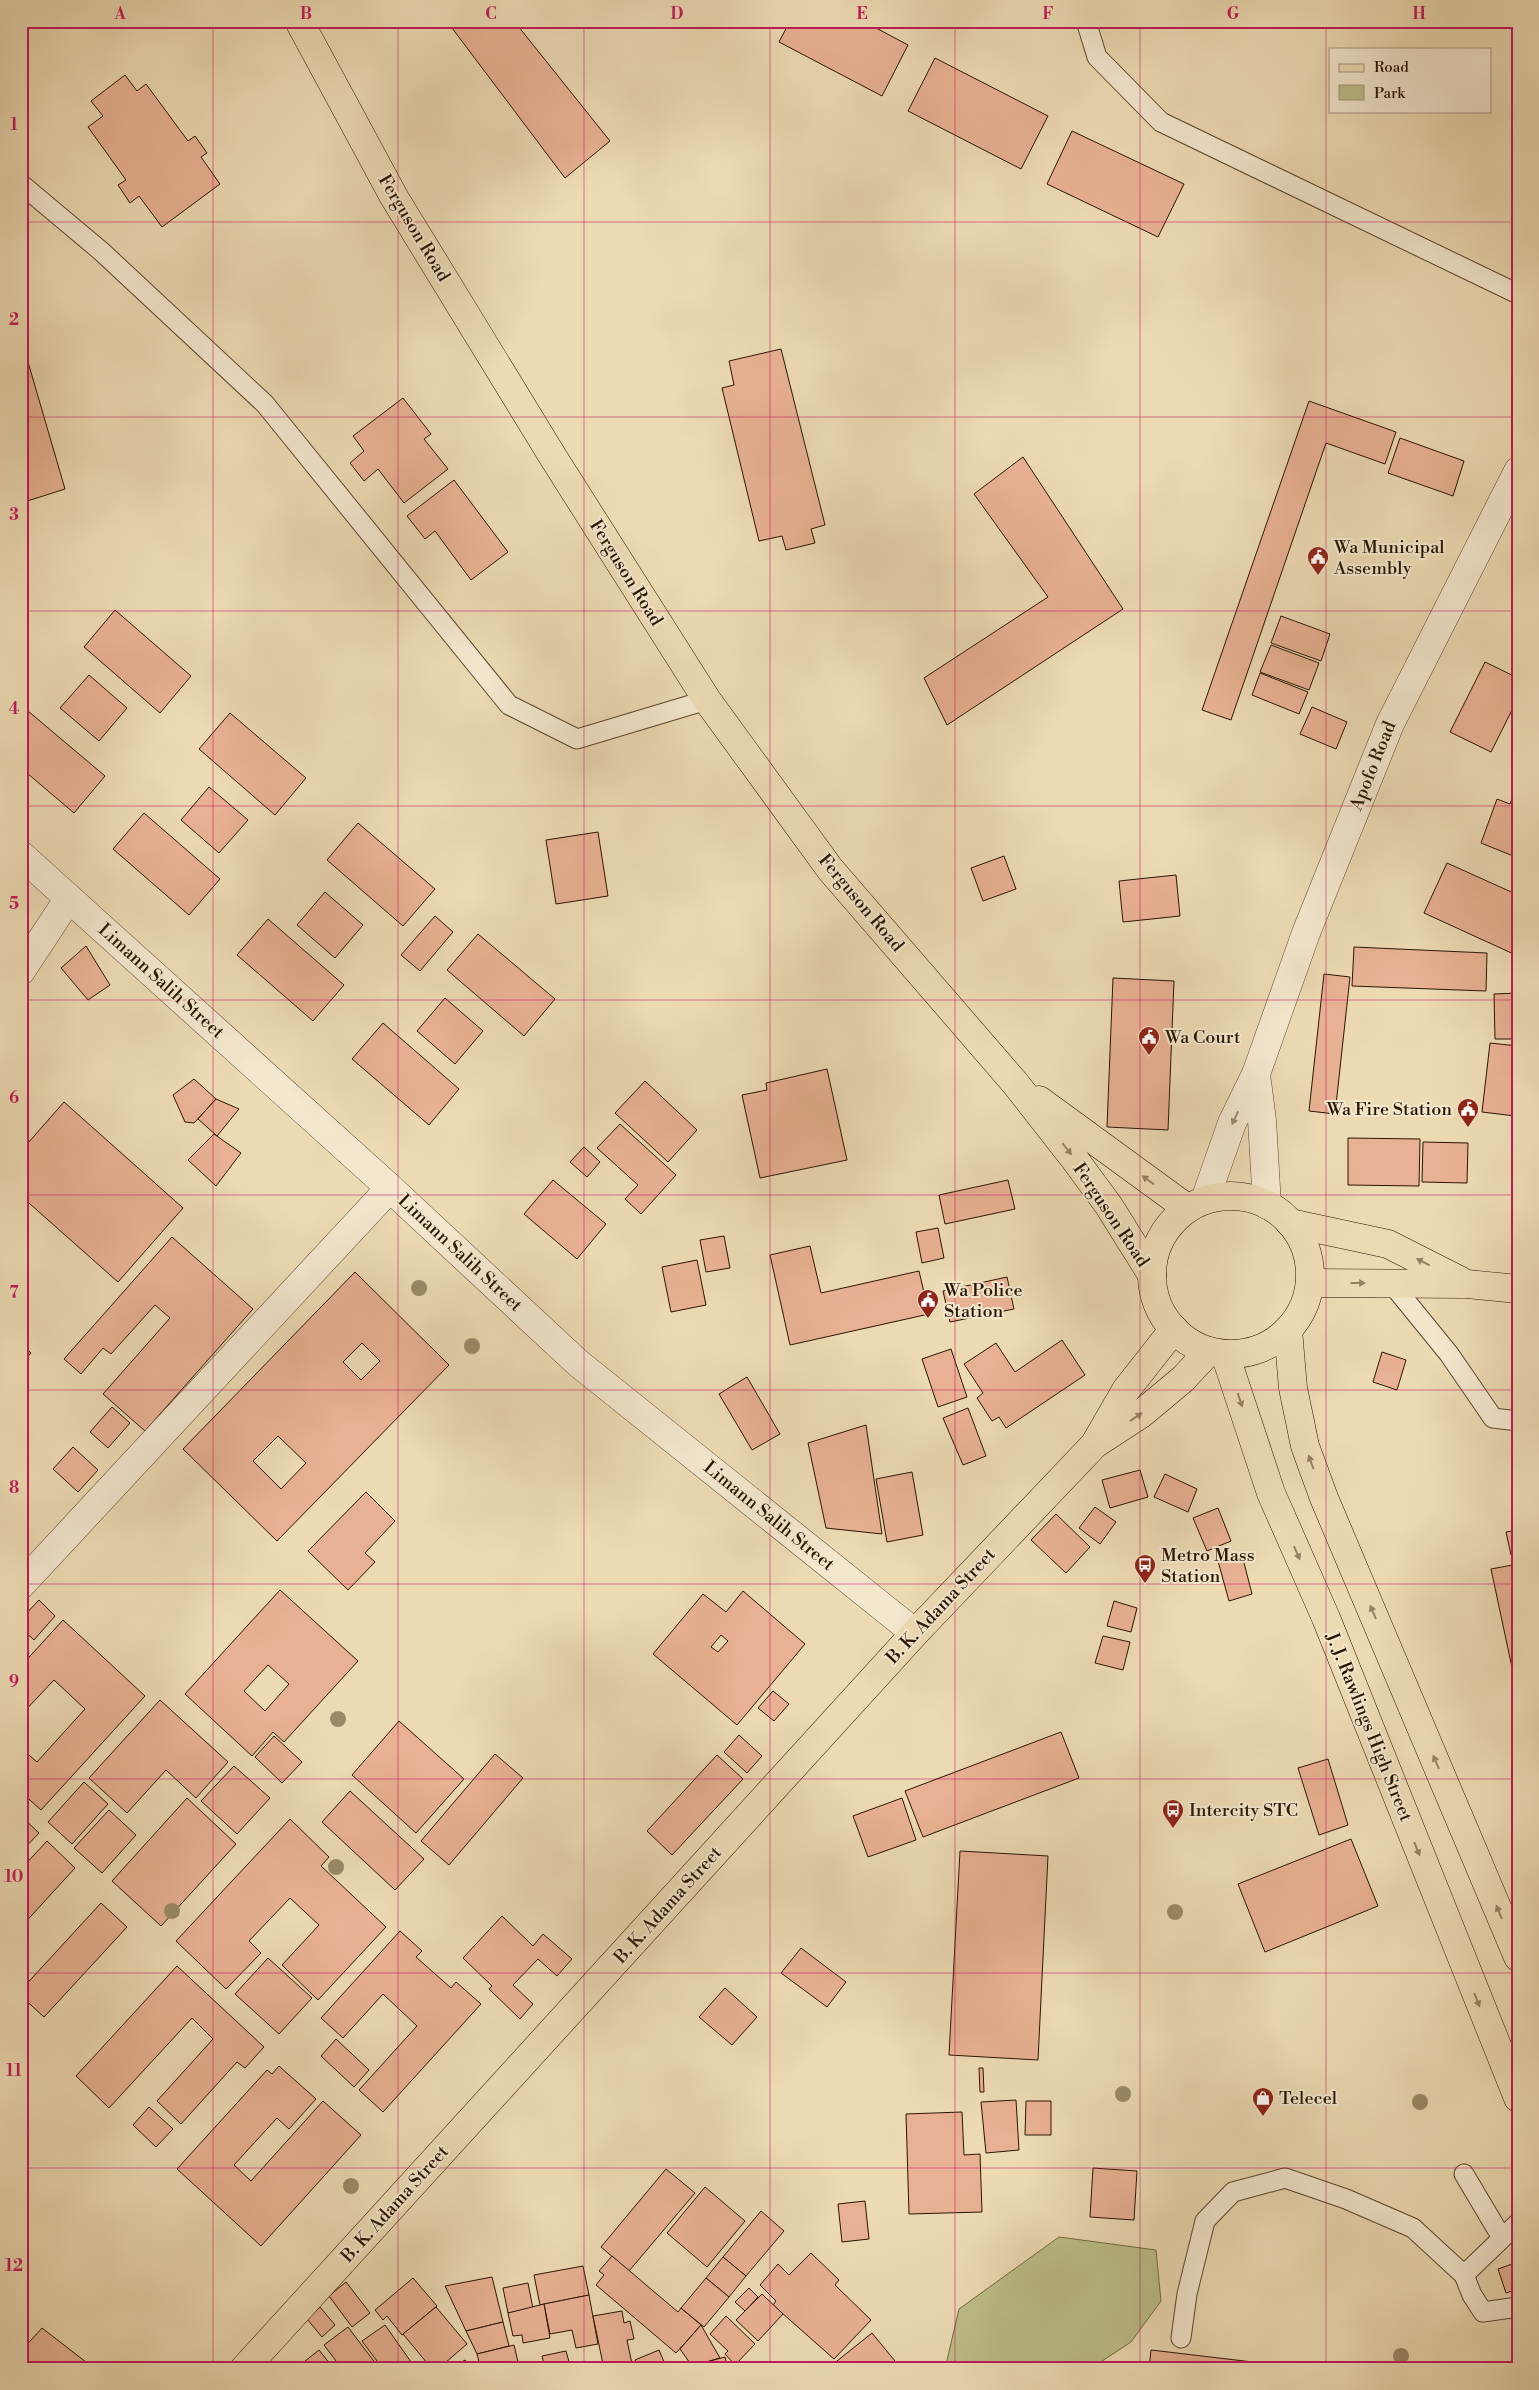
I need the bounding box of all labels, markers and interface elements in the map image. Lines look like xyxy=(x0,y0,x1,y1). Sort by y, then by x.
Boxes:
text: A xyxy=(113,4,126,24)
text: B xyxy=(300,4,312,24)
text: C xyxy=(485,4,497,24)
text: D xyxy=(671,4,684,24)
text: E xyxy=(856,4,868,24)
text: F xyxy=(1042,4,1054,24)
text: G xyxy=(1227,4,1240,24)
text: H xyxy=(1412,4,1426,24)
legend xyxy=(1329,48,1492,112)
text: Road xyxy=(1374,58,1409,77)
text: Park xyxy=(1374,84,1406,103)
text: 1 xyxy=(10,115,18,135)
street label: Ferguson Road xyxy=(373,170,455,286)
text: 2 xyxy=(9,310,19,330)
text: 3 xyxy=(9,505,19,525)
street label: Ferguson Road xyxy=(584,516,668,631)
place label: Wa Municipal Assembly xyxy=(1333,536,1445,580)
public building icon: Wa Municipal Assembly xyxy=(1306,545,1330,576)
text: 4 xyxy=(9,699,20,719)
street label: Apofo Road xyxy=(1344,717,1402,815)
street label: Ferguson Road xyxy=(813,849,909,957)
text: 5 xyxy=(9,894,19,914)
street label: Limann Salih Street xyxy=(93,918,229,1044)
public building icon: Wa Court xyxy=(1137,1025,1161,1056)
place label: Wa Court xyxy=(1164,1026,1241,1049)
text: 6 xyxy=(9,1088,19,1108)
public building icon: Wa Fire Station xyxy=(1456,1097,1480,1128)
place label: Wa Fire Station xyxy=(1326,1098,1452,1121)
one-way arrow xyxy=(1230,1111,1238,1125)
one-way arrow xyxy=(1061,1142,1072,1155)
street label: Ferguson Road xyxy=(1068,1158,1155,1272)
one-way arrow xyxy=(1141,1175,1155,1185)
street label: Limann Salih Street xyxy=(393,1189,528,1317)
one-way arrow xyxy=(1416,1258,1431,1266)
place label: Wa Police Station xyxy=(943,1279,1023,1323)
one-way arrow xyxy=(1351,1279,1367,1287)
text: 7 xyxy=(9,1283,19,1303)
public building icon: Wa Police Station xyxy=(916,1288,940,1319)
one-way arrow xyxy=(1237,1393,1245,1408)
one-way arrow xyxy=(1129,1412,1143,1422)
one-way arrow xyxy=(1307,1455,1314,1470)
street label: Limann Salih Street xyxy=(699,1456,840,1576)
text: 8 xyxy=(9,1478,19,1498)
street label: B. K. Adama Street xyxy=(881,1543,1001,1669)
place label: Metro Mass Station xyxy=(1161,1544,1255,1588)
one-way arrow xyxy=(1294,1546,1302,1560)
bus stop icon: Metro Mass Station xyxy=(1133,1553,1157,1584)
one-way arrow xyxy=(1369,1605,1377,1620)
street label: J. J. Rawlings High Street xyxy=(1320,1628,1418,1825)
text: 9 xyxy=(9,1672,19,1692)
one-way arrow xyxy=(1432,1755,1440,1769)
bus stop icon: Intercity STC xyxy=(1161,1798,1185,1829)
place label: Intercity STC xyxy=(1189,1799,1298,1822)
street label: B. K. Adama Street xyxy=(609,1841,727,1969)
one-way arrow xyxy=(1414,1842,1422,1856)
text: 10 xyxy=(5,1867,23,1887)
one-way arrow xyxy=(1495,1904,1503,1919)
one-way arrow xyxy=(1474,1993,1482,2007)
text: 11 xyxy=(6,2061,22,2081)
shop icon: Telecel xyxy=(1251,2086,1275,2117)
place label: Telecel xyxy=(1279,2087,1338,2110)
street label: B. K. Adama Street xyxy=(336,2140,454,2268)
text: 12 xyxy=(5,2256,23,2276)

